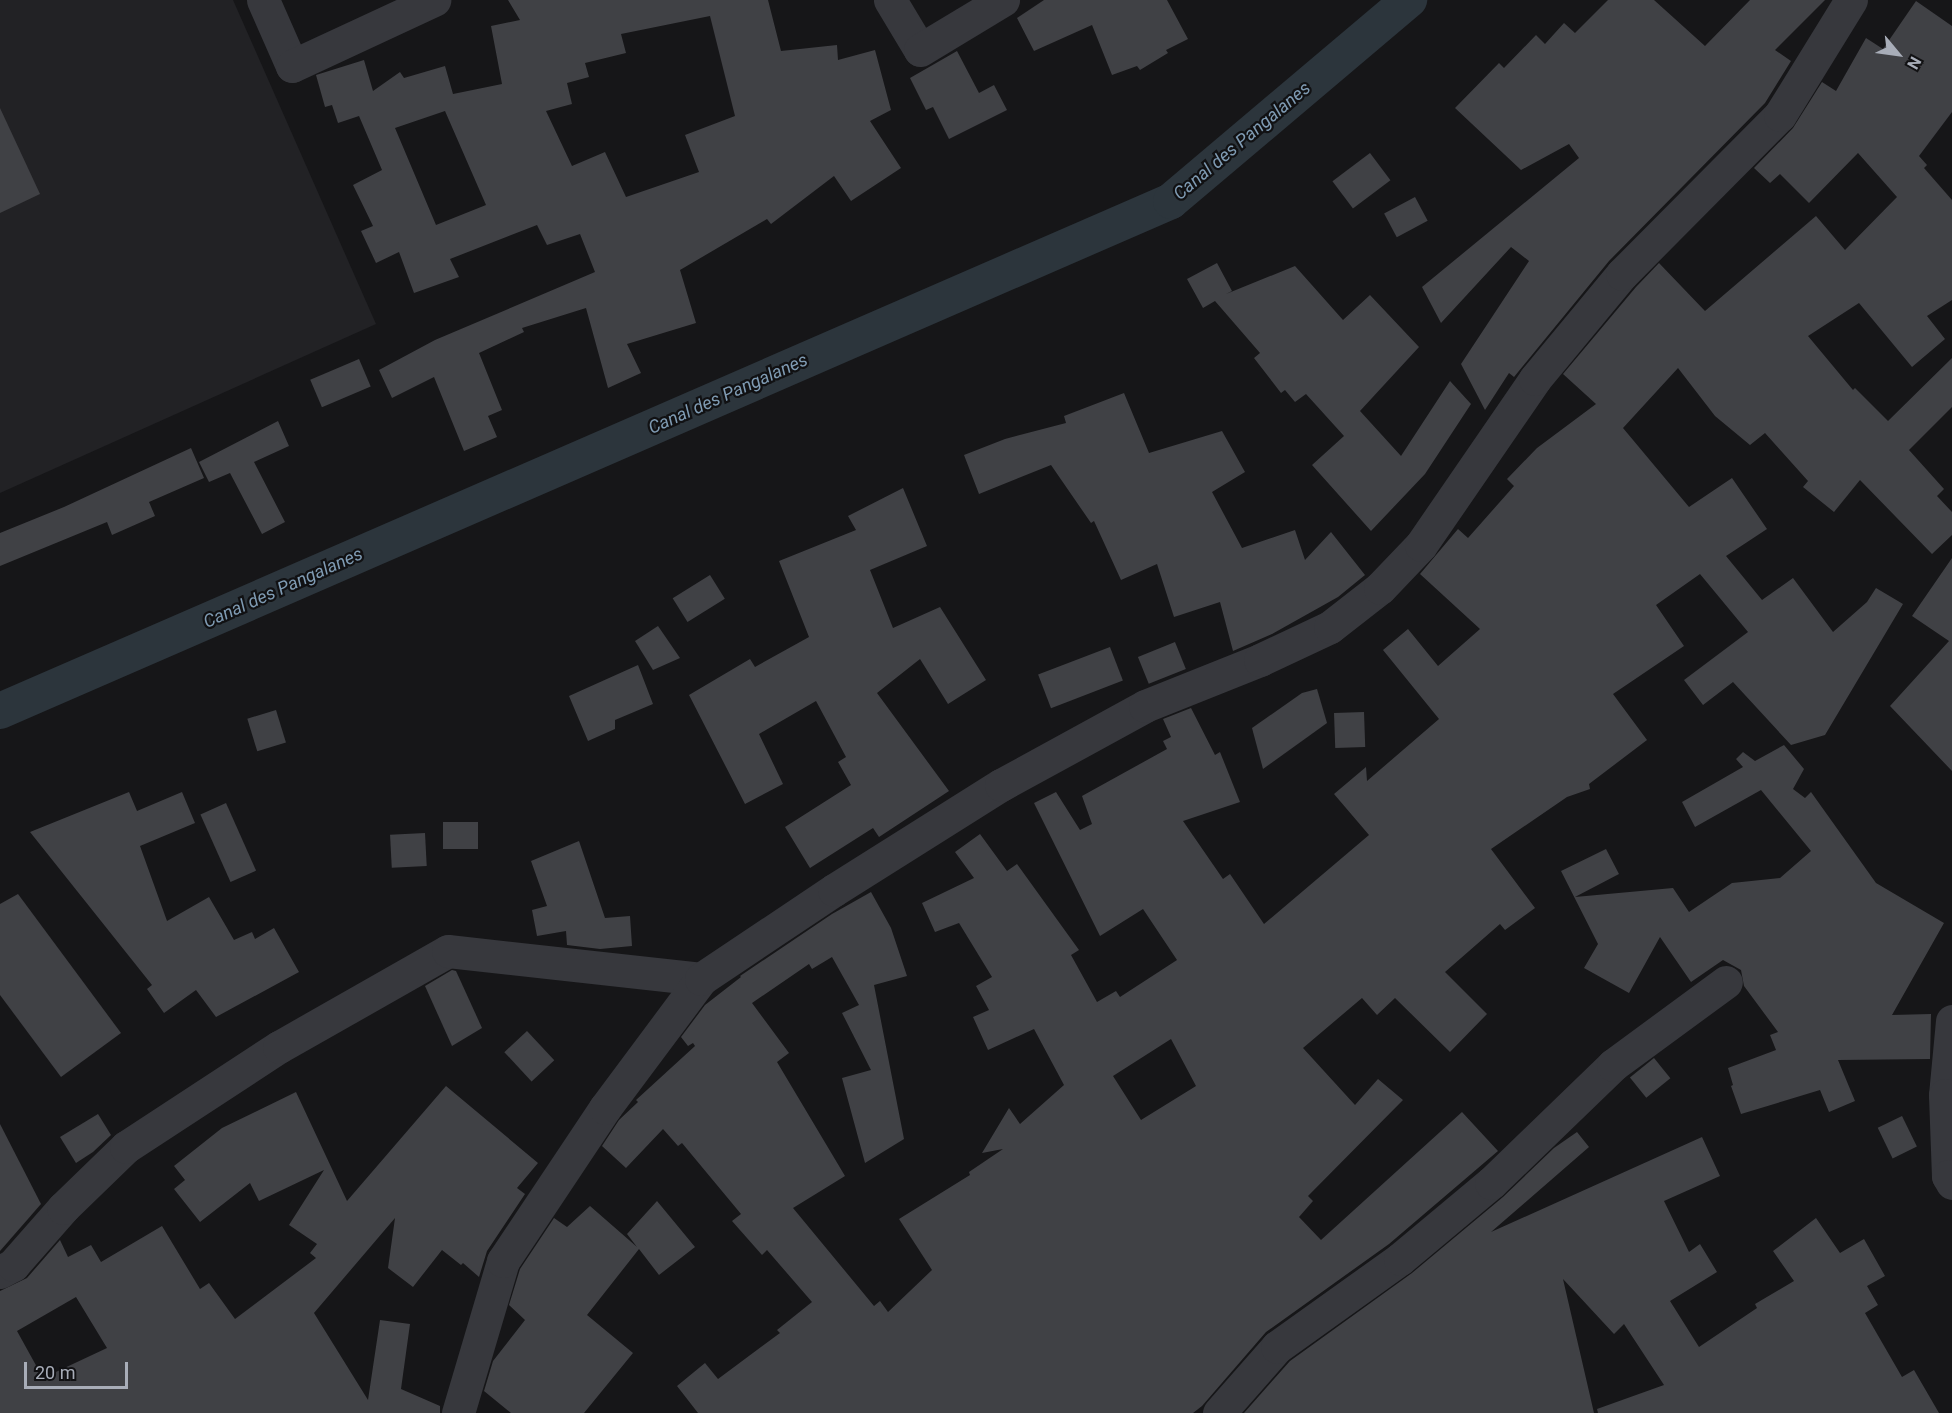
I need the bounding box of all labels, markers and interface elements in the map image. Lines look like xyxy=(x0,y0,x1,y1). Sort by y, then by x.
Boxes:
north arrow xyxy=(1868,24,1928,84)
text: N xyxy=(1903,53,1925,73)
water label: Canal des Pangalanes xyxy=(1169,77,1315,205)
water label: Canal des Pangalanes xyxy=(645,349,811,439)
water label: Canal des Pangalanes xyxy=(200,543,366,633)
scale bar xyxy=(27,1350,130,1388)
text: 20 m xyxy=(35,1362,75,1383)

